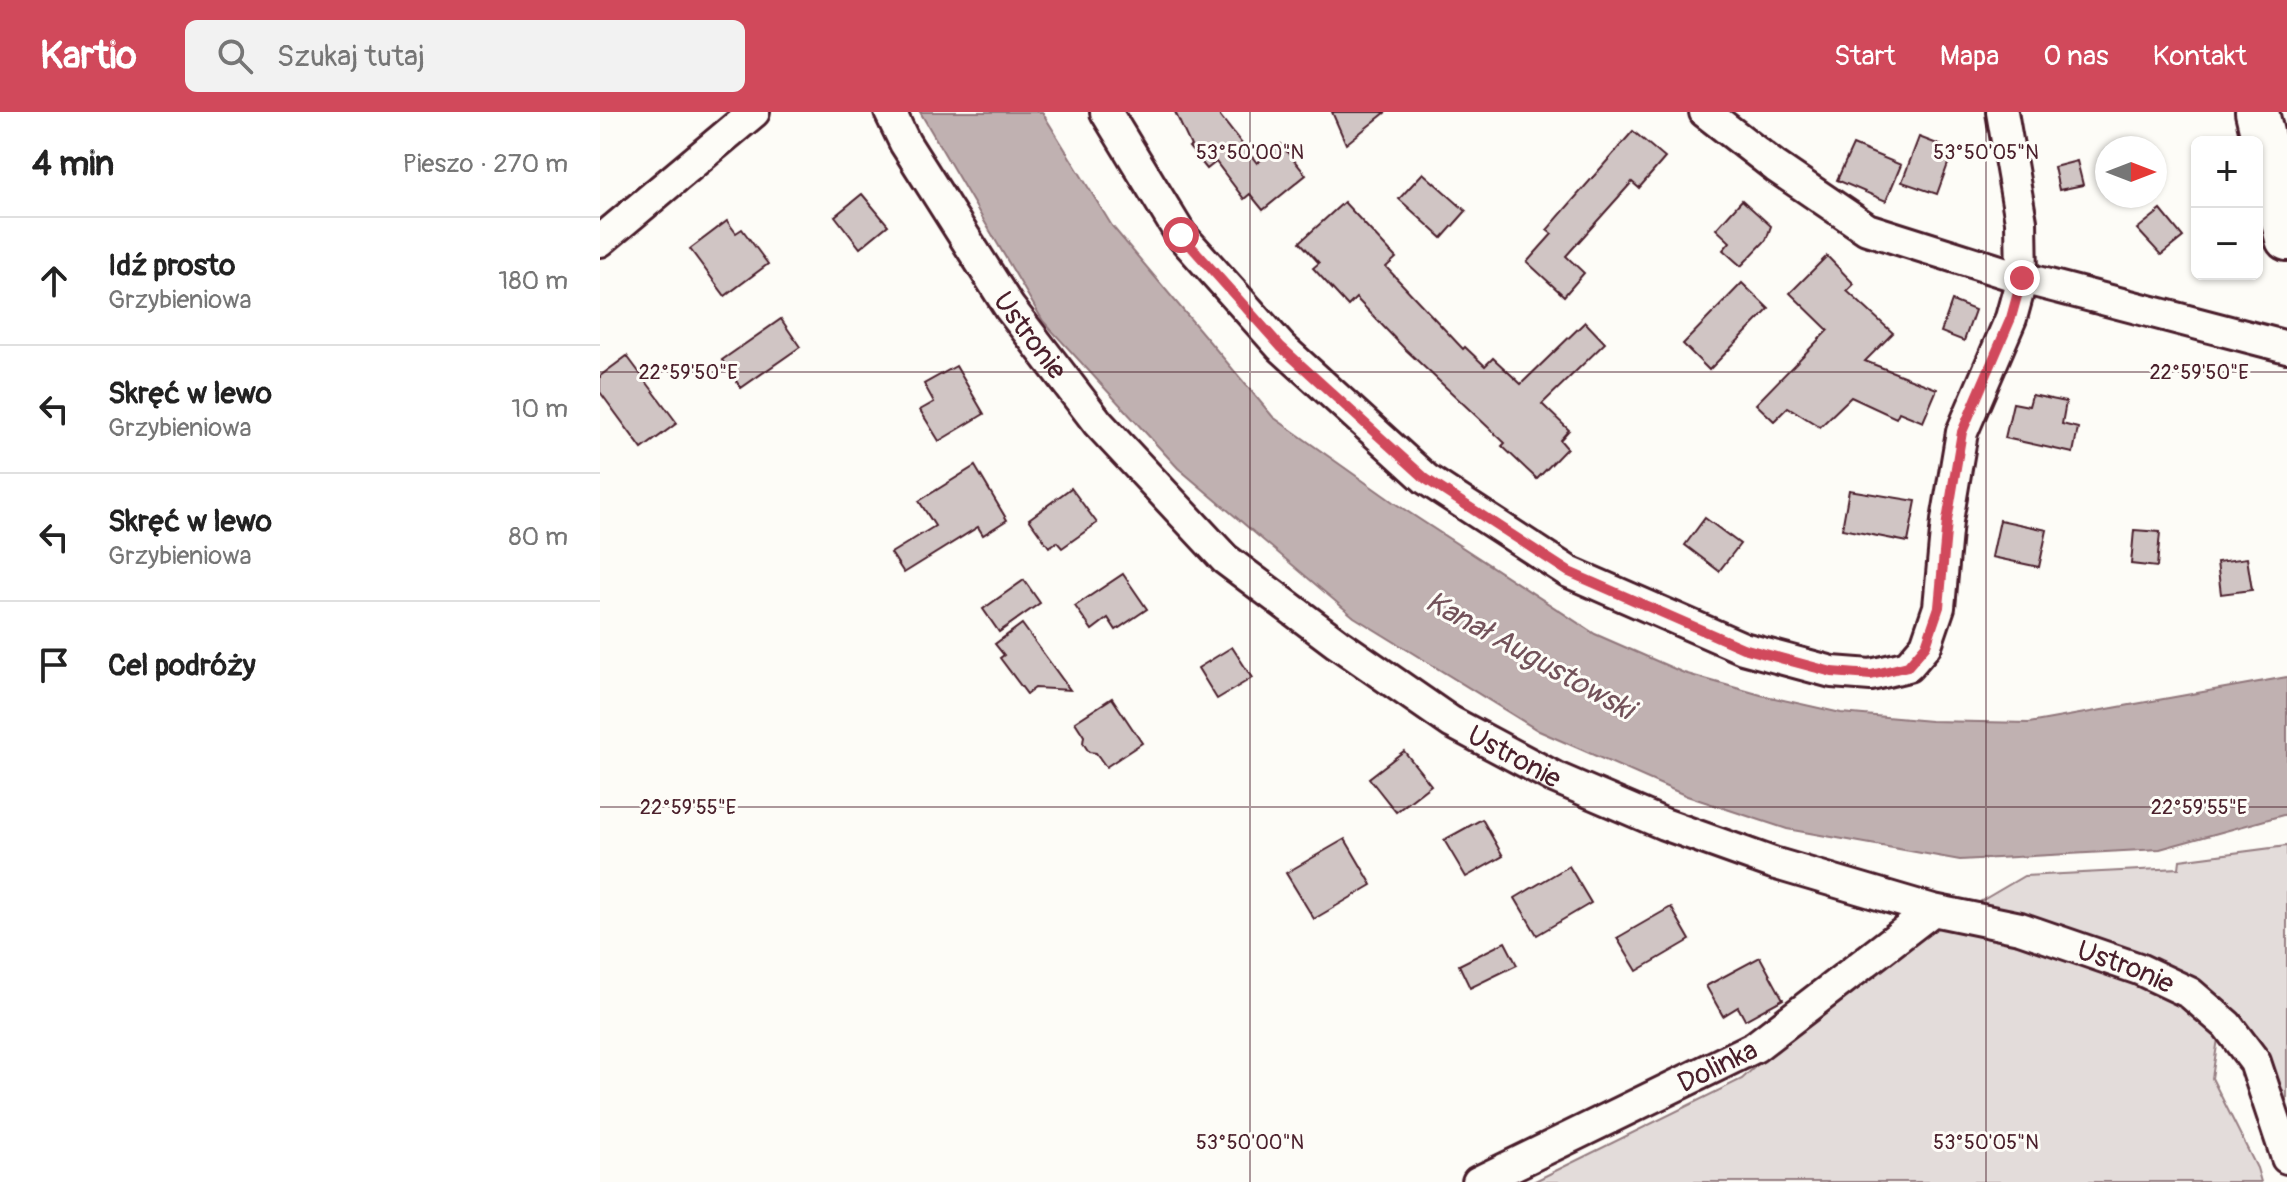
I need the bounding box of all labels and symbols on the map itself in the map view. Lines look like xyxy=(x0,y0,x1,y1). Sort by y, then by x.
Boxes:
north arrow xyxy=(2095,136,2167,208)
text: 53°50'00"N xyxy=(1196,140,1304,165)
text: 53°50'05"N xyxy=(1933,140,2039,165)
route start xyxy=(1163,217,1199,253)
route end xyxy=(2004,260,2040,296)
street label: Ustronie xyxy=(985,286,1074,387)
text: 22°59'50"E xyxy=(638,360,738,385)
text: 22°59'50"E xyxy=(2149,360,2249,385)
water label: Kanał Augustowski xyxy=(1419,583,1644,730)
street label: Ustronie xyxy=(1461,718,1567,797)
text: 22°59'55"E xyxy=(640,795,736,820)
text: 22°59'55"E xyxy=(2151,795,2247,820)
street label: Ustronie xyxy=(2072,933,2180,1002)
street label: Dolinka xyxy=(1672,1033,1763,1101)
text: 53°50'00"N xyxy=(1196,1130,1304,1155)
text: 53°50'05"N xyxy=(1933,1130,2039,1155)

